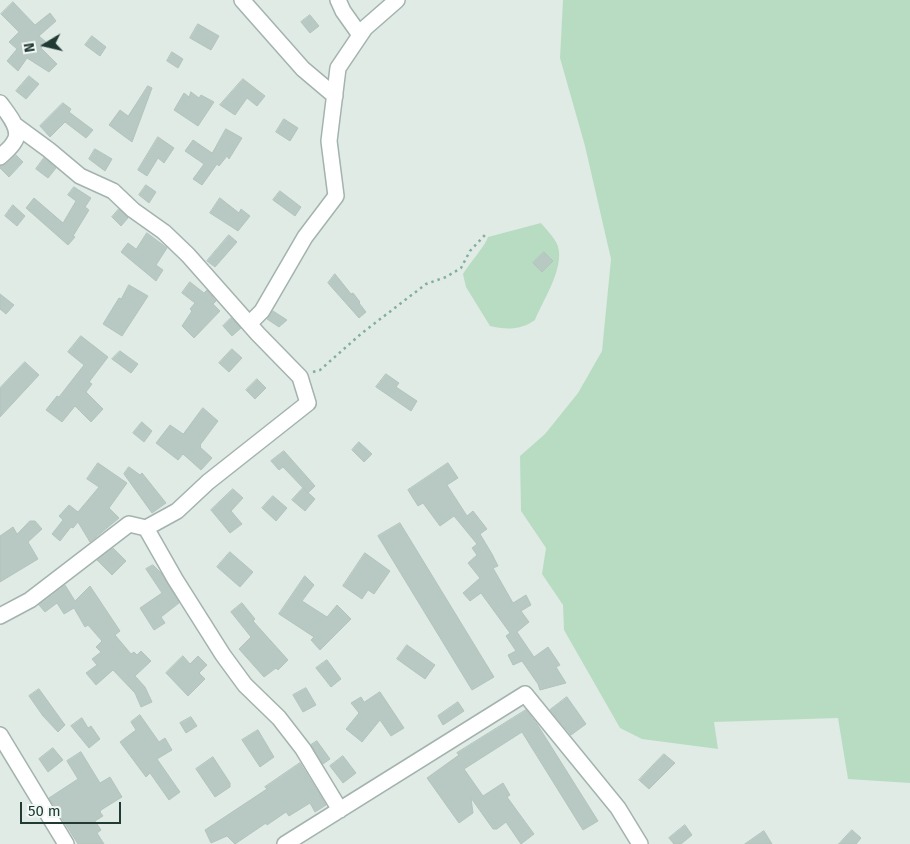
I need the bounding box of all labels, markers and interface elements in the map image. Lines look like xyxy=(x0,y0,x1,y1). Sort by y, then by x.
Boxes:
north arrow xyxy=(20,20,70,70)
text: N xyxy=(21,42,39,53)
scale bar xyxy=(22,792,124,824)
text: 50 m xyxy=(28,802,61,820)

